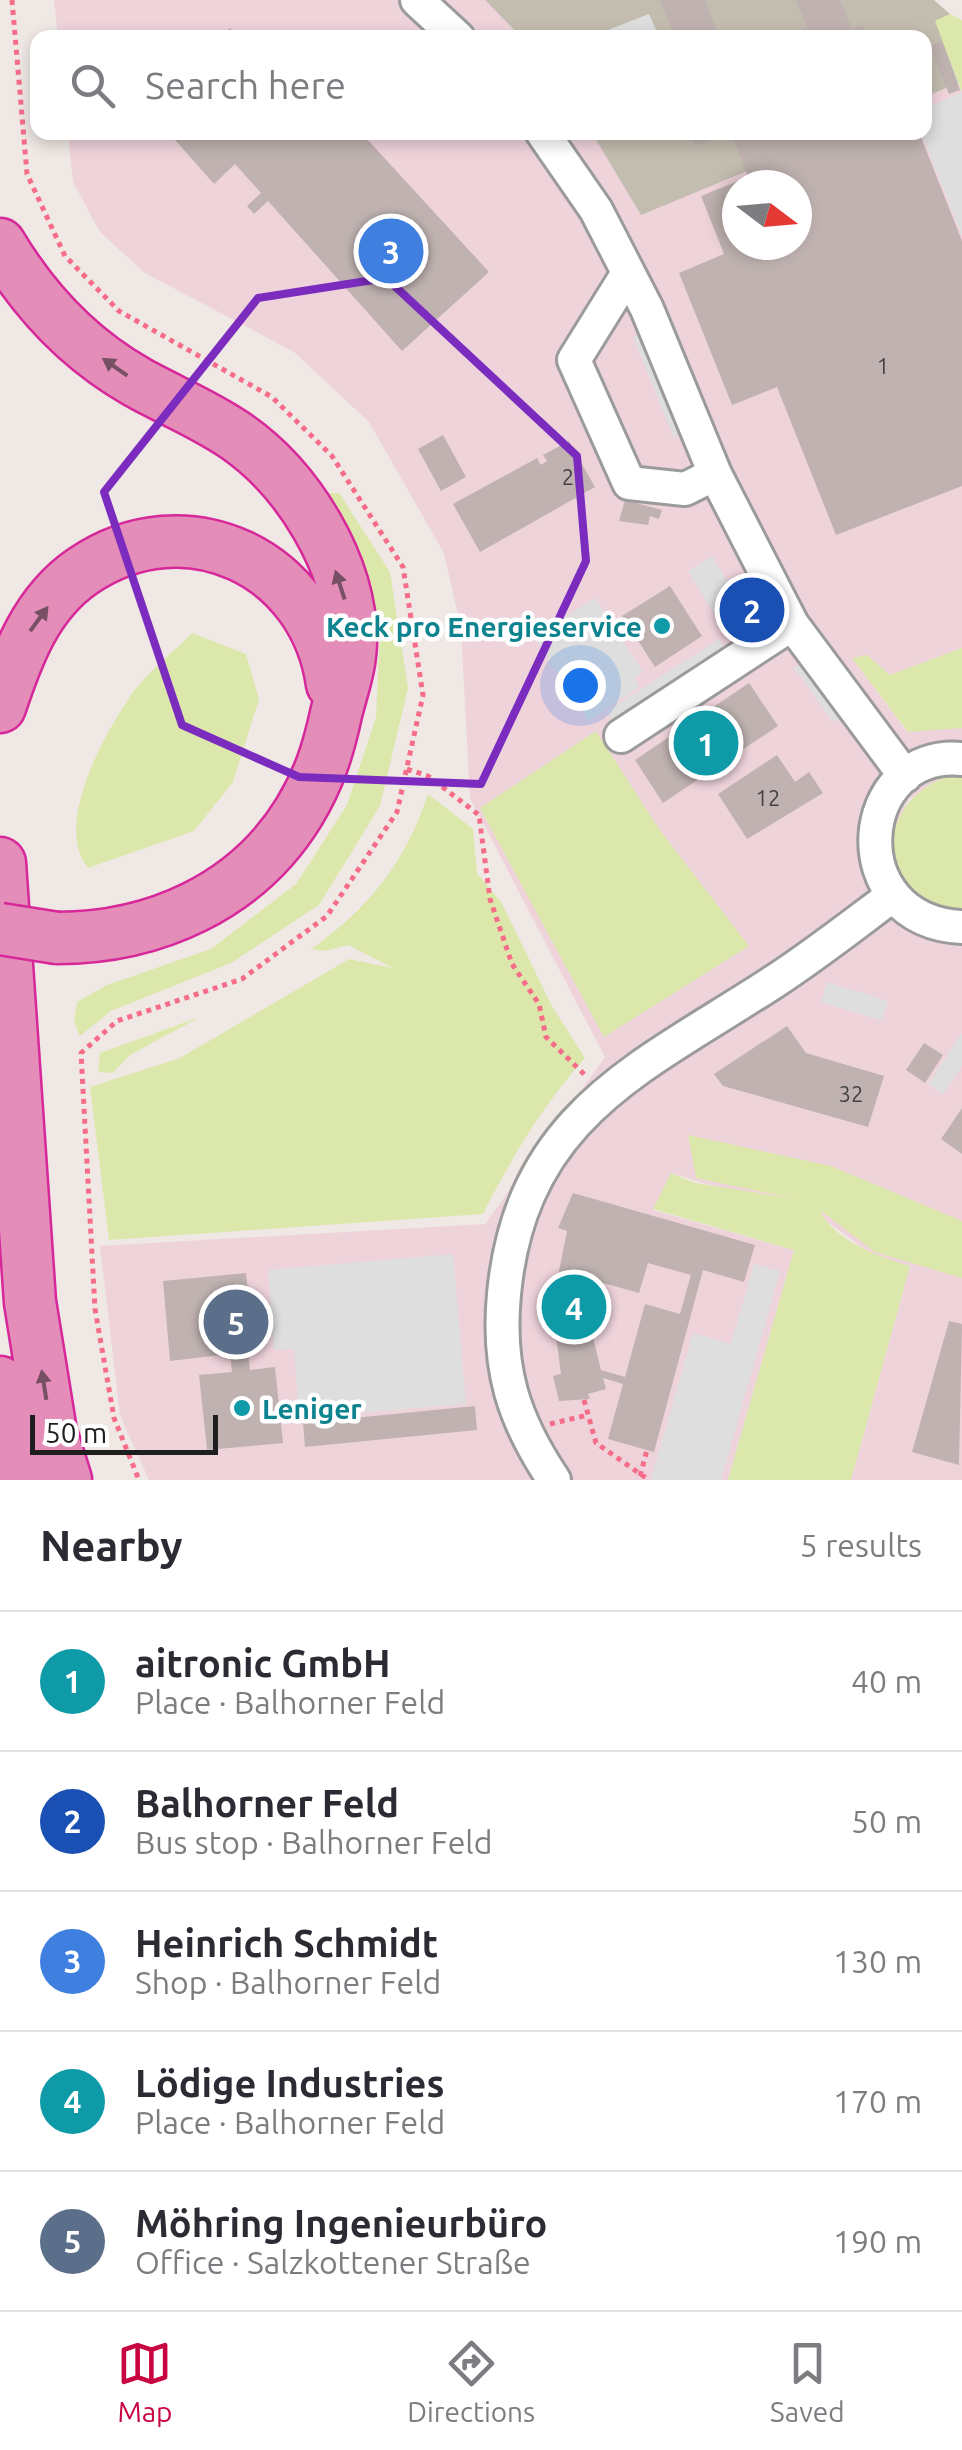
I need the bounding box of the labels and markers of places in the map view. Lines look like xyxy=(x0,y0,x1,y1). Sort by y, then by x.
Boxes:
pin: 3 xyxy=(358,214,424,288)
pin: 2 xyxy=(720,572,784,648)
place label: Keck pro Energieservice xyxy=(326,611,642,642)
marker: Keck pro Energieservice xyxy=(651,615,673,637)
pin: 1 xyxy=(674,706,738,780)
pin: 4 xyxy=(542,1270,606,1344)
pin: 5 xyxy=(204,1284,268,1360)
place label: Leniger xyxy=(262,1393,362,1424)
marker: Leniger xyxy=(231,1397,253,1419)

